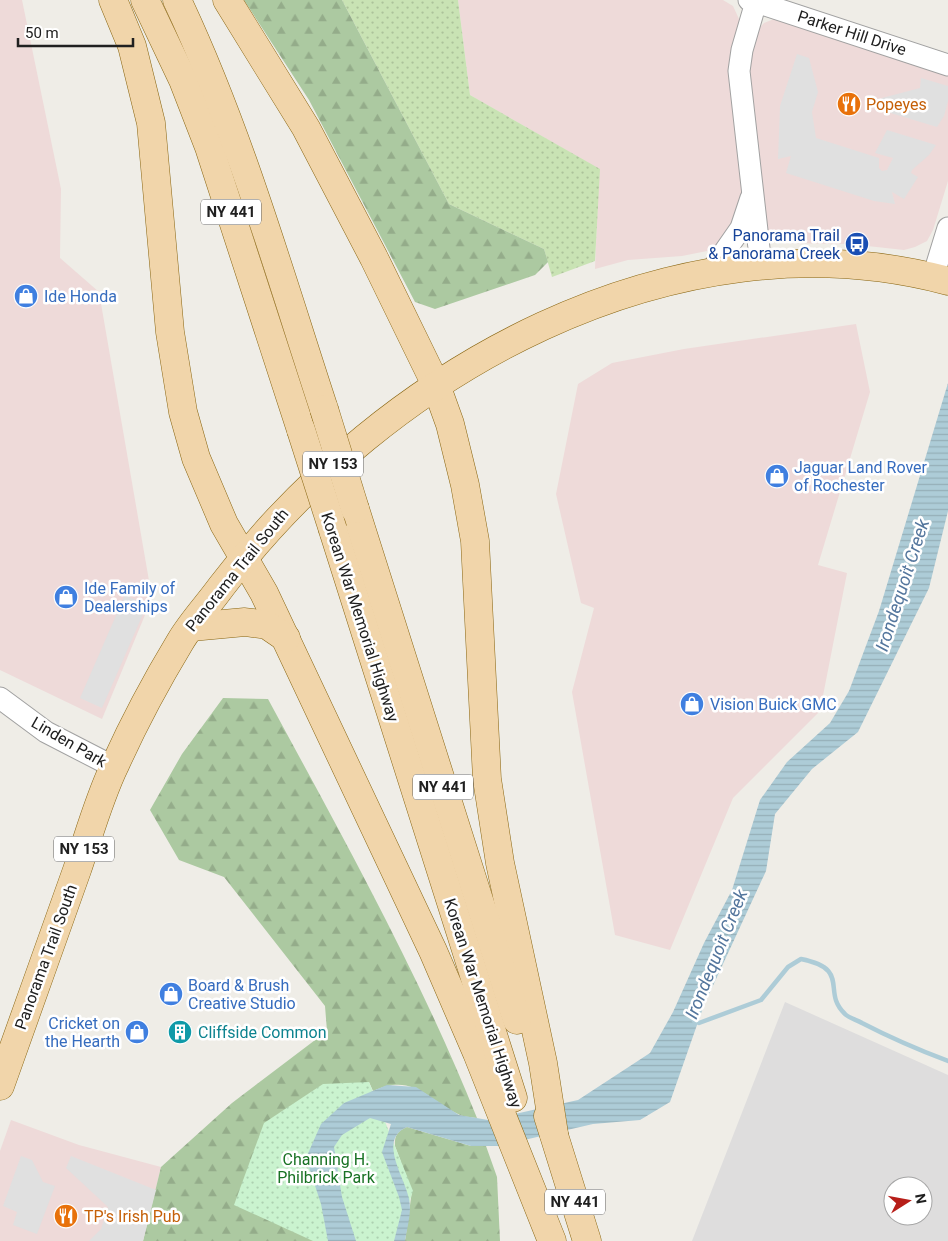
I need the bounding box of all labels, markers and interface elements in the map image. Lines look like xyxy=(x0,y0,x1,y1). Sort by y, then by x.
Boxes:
street label: Parker Hill Drive xyxy=(795,7,909,59)
scale bar xyxy=(18,15,132,47)
text: 50 m xyxy=(25,24,59,42)
restaurant icon: Popeyes xyxy=(836,91,862,117)
place label: Popeyes xyxy=(866,95,927,114)
road number: NY 441 xyxy=(201,200,261,224)
place label: Panorama Trail & Panorama Creek xyxy=(708,226,841,263)
bus stop icon: Panorama Trail & Panorama Creek xyxy=(844,231,870,257)
shop icon: Ide Honda xyxy=(13,283,39,309)
place label: Ide Honda xyxy=(44,287,117,306)
road number: NY 153 xyxy=(303,452,363,476)
place label: Jaguar Land Rover of Rochester xyxy=(794,458,928,495)
shop icon: Jaguar Land Rover of Rochester xyxy=(764,463,790,489)
street label: Panorama Trail South xyxy=(182,505,292,635)
street label: Korean War Memorial Highway xyxy=(317,510,403,724)
water label: Irondequoit Creek xyxy=(871,515,934,654)
place label: Ide Family of Dealerships xyxy=(84,579,176,616)
shop icon: Ide Family of Dealerships xyxy=(53,584,79,610)
shop icon: Vision Buick GMC xyxy=(679,691,705,717)
place label: Vision Buick GMC xyxy=(710,695,837,714)
street label: Linden Park xyxy=(28,713,111,772)
road number: NY 441 xyxy=(413,774,473,800)
road number: NY 153 xyxy=(54,836,114,862)
street label: Panorama Trail South xyxy=(11,882,81,1032)
water label: Irondequoit Creek xyxy=(681,885,752,1022)
street label: Korean War Memorial Highway xyxy=(440,896,526,1110)
place label: Board & Brush Creative Studio xyxy=(188,976,296,1013)
shop icon: Board & Brush Creative Studio xyxy=(158,981,184,1007)
place label: Cricket on the Hearth xyxy=(45,1014,120,1051)
shop icon: Cricket on the Hearth xyxy=(124,1019,150,1045)
building icon: Cliffside Common xyxy=(167,1019,193,1045)
place label: Cliffside Common xyxy=(198,1023,327,1042)
park label: Channing H. Philbrick Park xyxy=(277,1150,376,1187)
north arrow xyxy=(883,1176,933,1226)
road number: NY 441 xyxy=(545,1190,605,1214)
text: N xyxy=(912,1192,930,1205)
restaurant icon: TP's Irish Pub xyxy=(53,1203,79,1229)
place label: TP's Irish Pub xyxy=(84,1207,181,1226)

